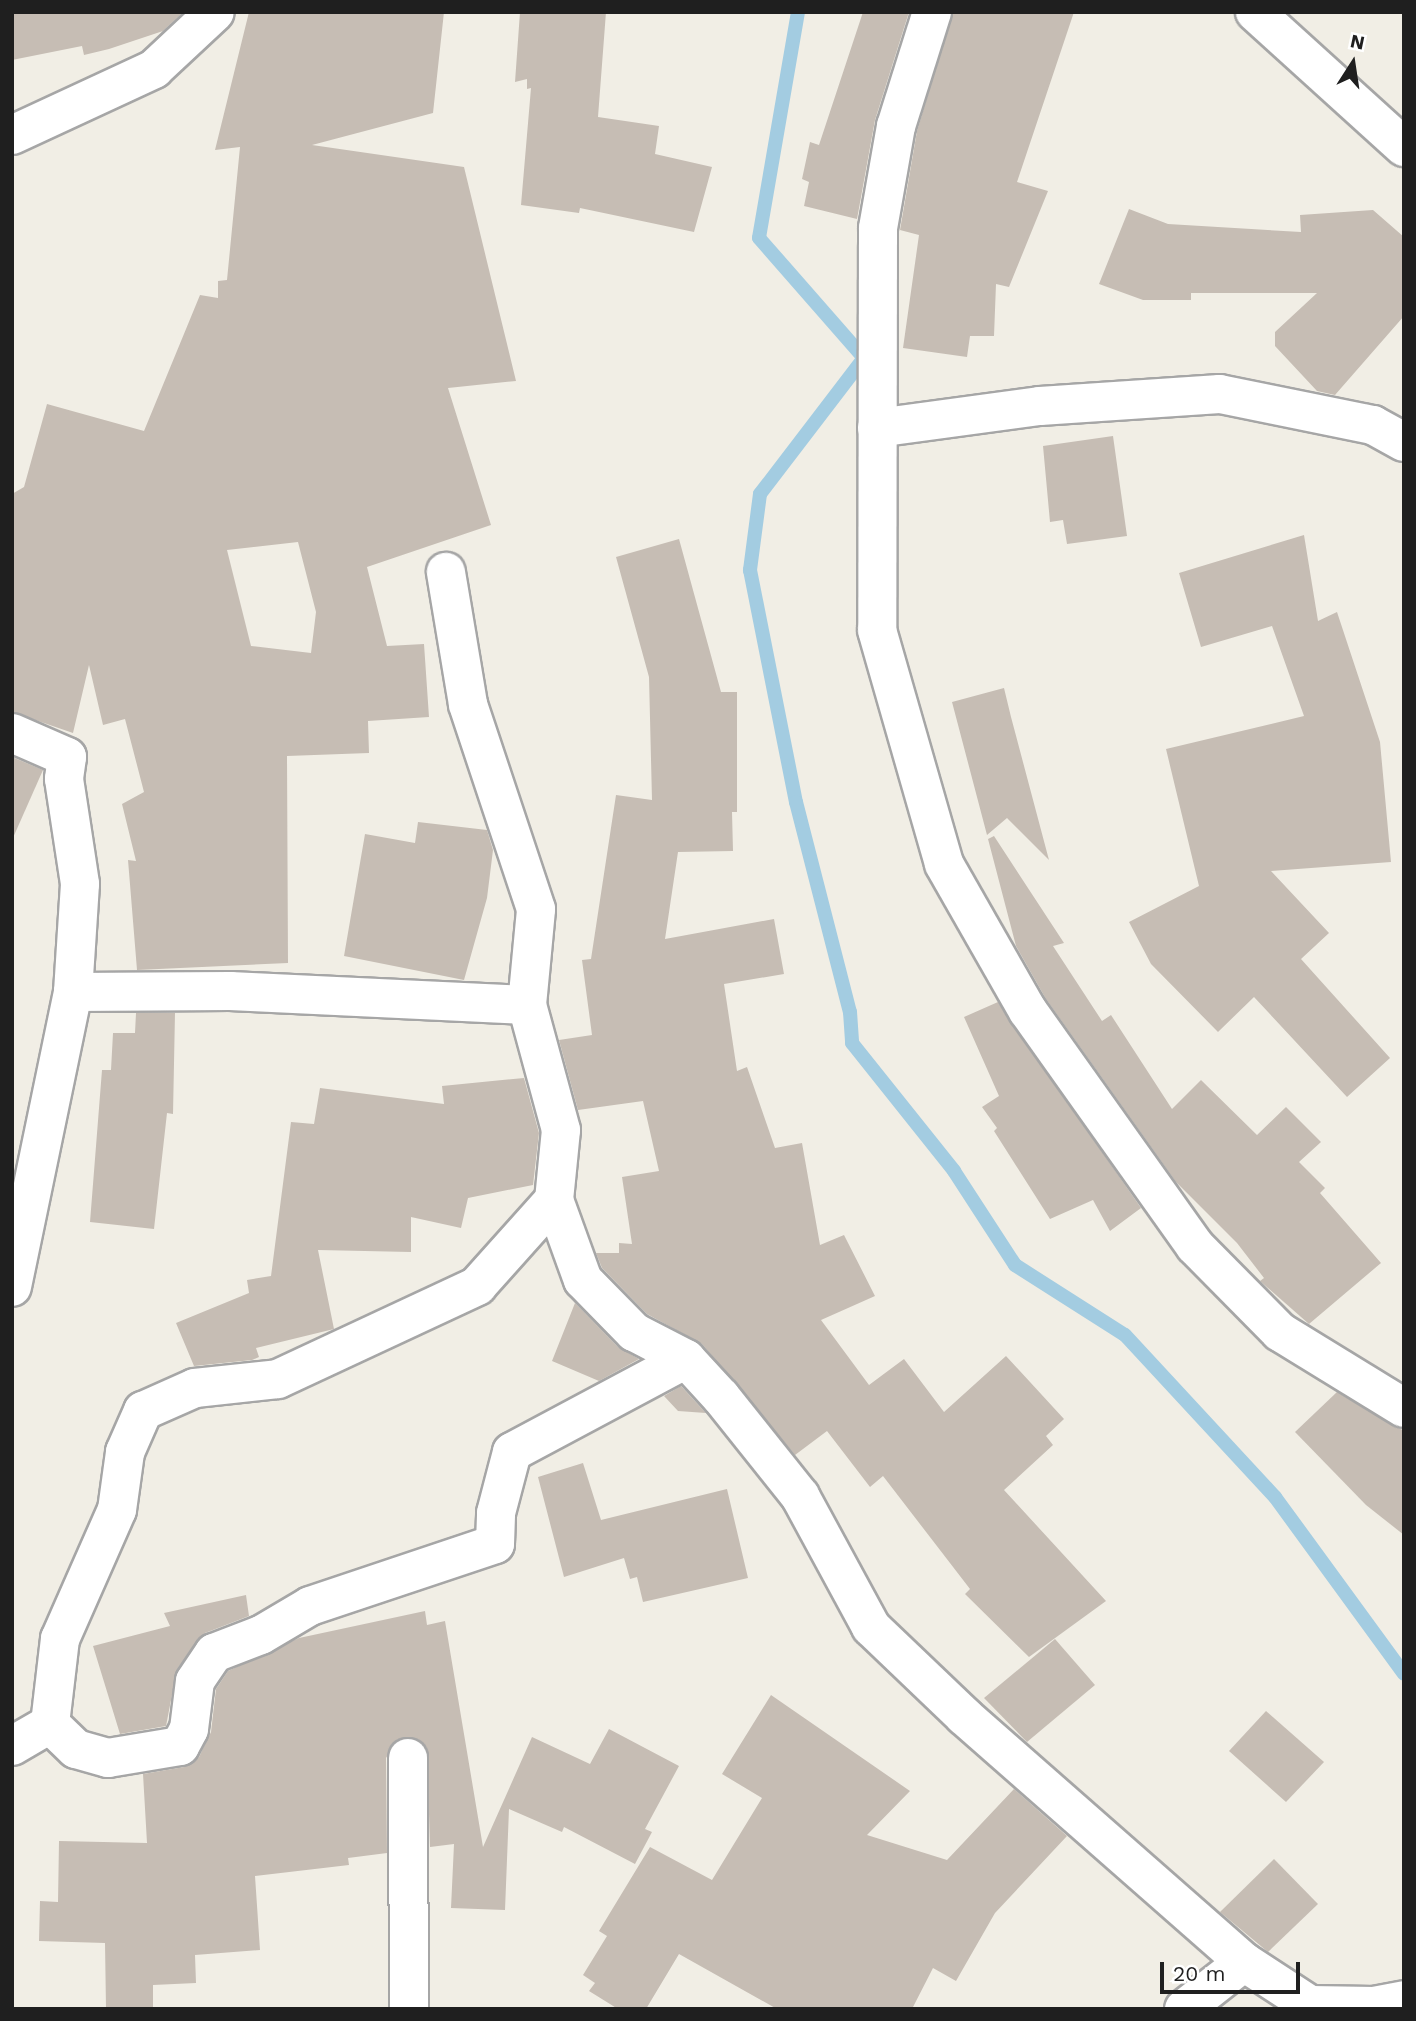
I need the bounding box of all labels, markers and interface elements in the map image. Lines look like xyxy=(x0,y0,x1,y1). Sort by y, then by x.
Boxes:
north arrow xyxy=(1318,28,1388,98)
text: N xyxy=(1348,29,1367,55)
scale bar xyxy=(1164,1948,1304,1992)
text: 20 m xyxy=(1173,1961,1225,1986)

